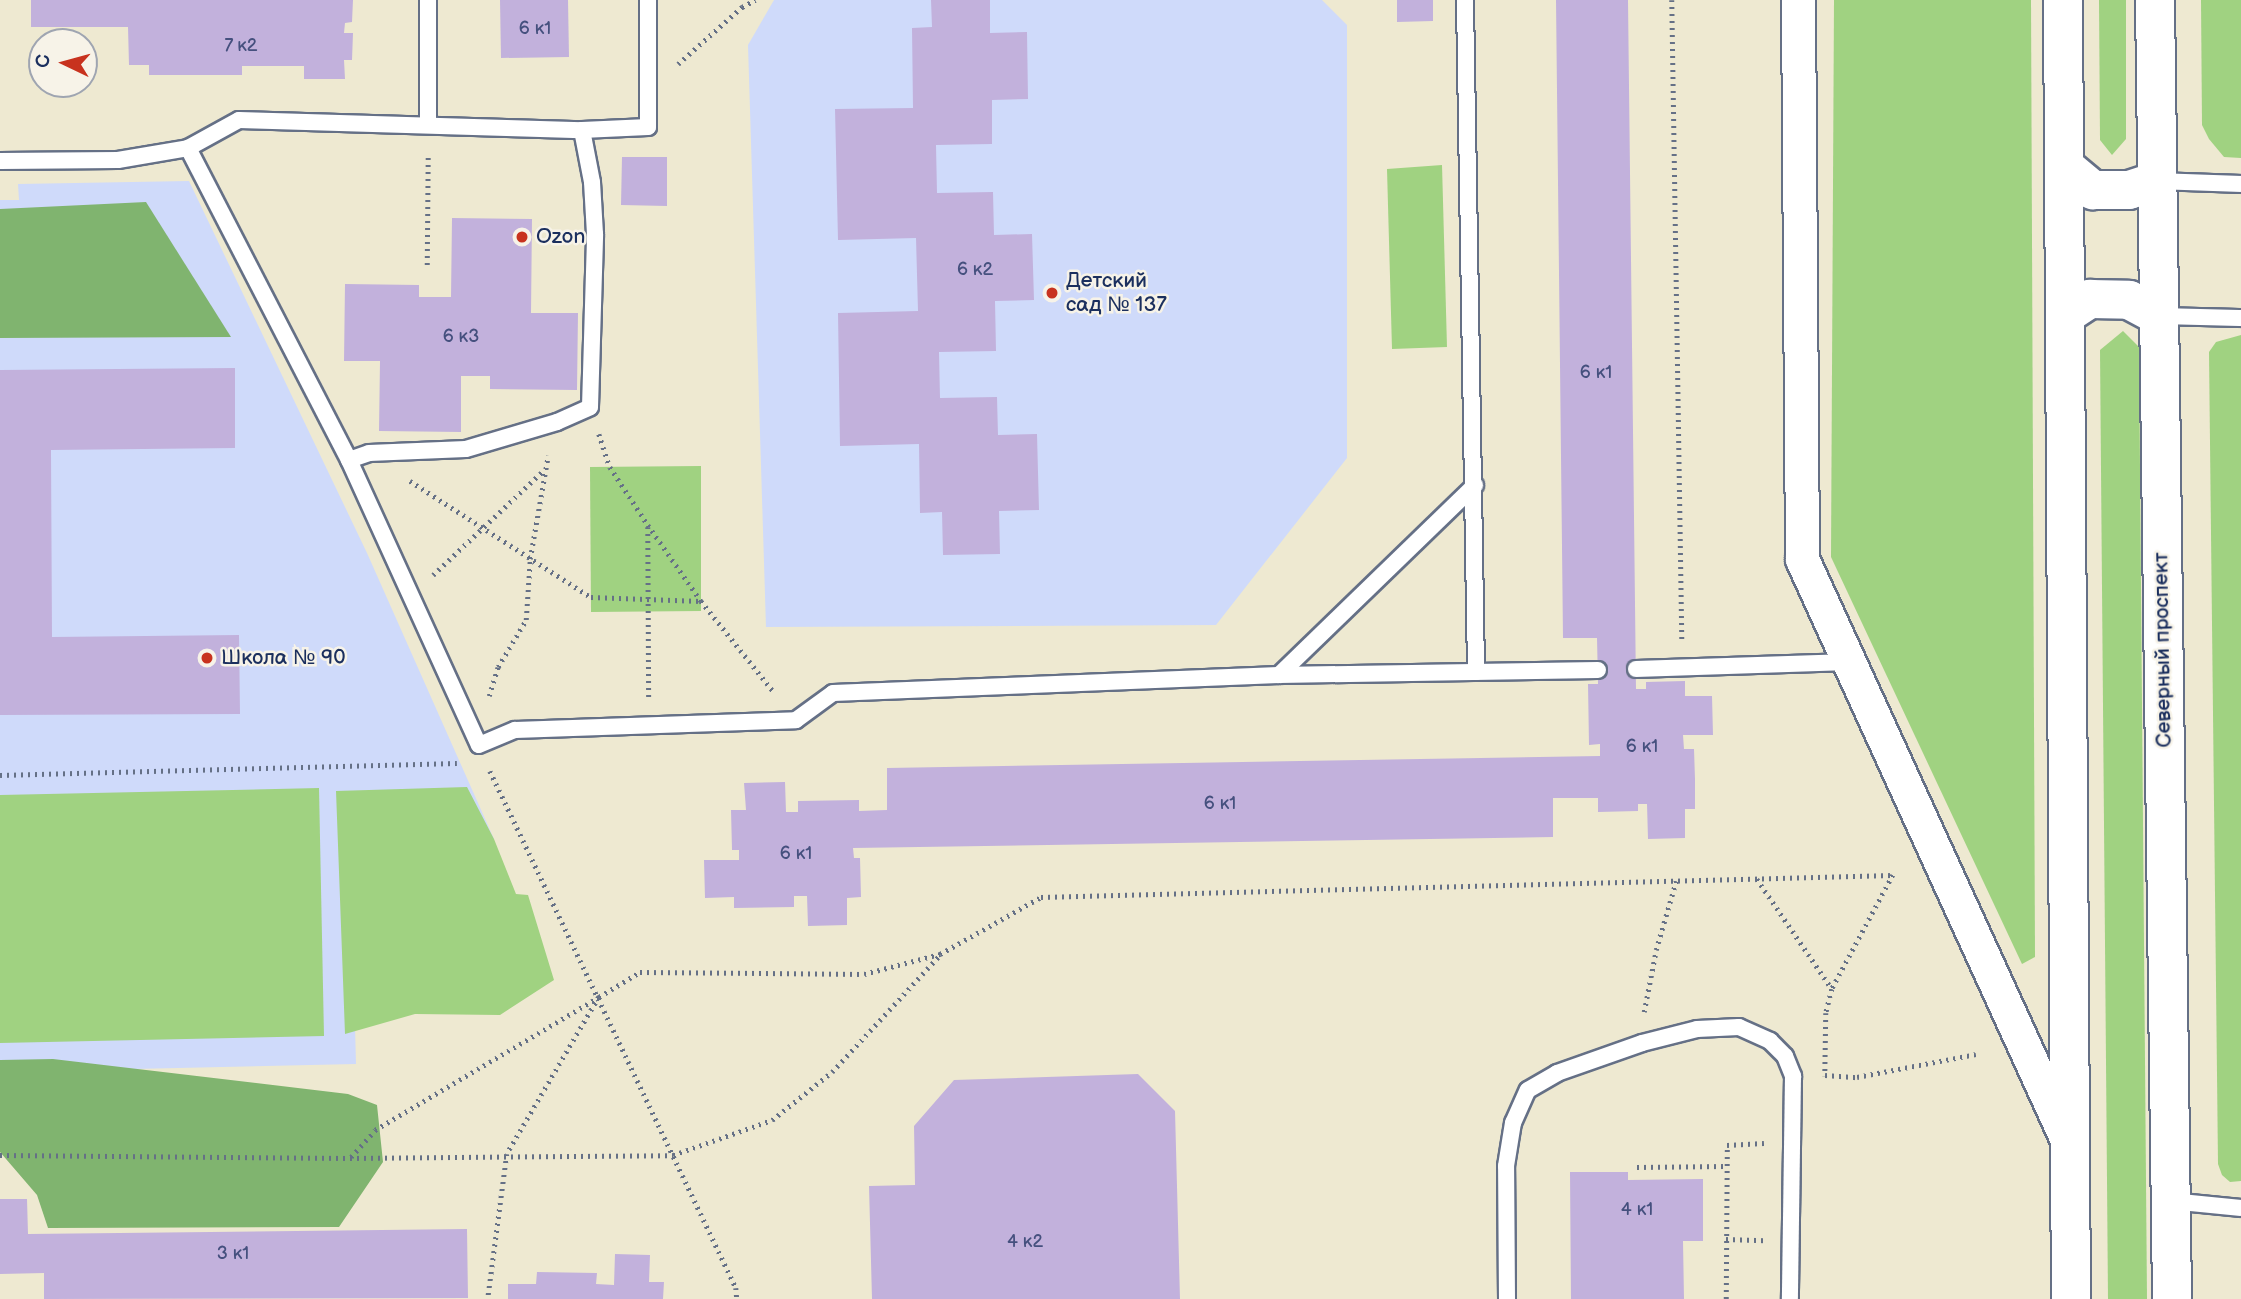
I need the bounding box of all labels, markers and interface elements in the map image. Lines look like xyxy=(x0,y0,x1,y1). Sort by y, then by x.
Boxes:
house number: 6 к1 xyxy=(519,18,551,40)
north arrow xyxy=(28,28,98,98)
house number: 7 к2 xyxy=(224,35,258,57)
text: С xyxy=(32,54,56,69)
place label: Ozon xyxy=(536,224,585,250)
marker: Ozon xyxy=(514,229,530,245)
house number: 6 к2 xyxy=(957,259,993,281)
place label: Детский сад № 137 xyxy=(1066,268,1167,318)
marker: Детский сад № 137 xyxy=(1044,285,1060,301)
house number: 6 к3 xyxy=(443,326,479,348)
house number: 6 к1 xyxy=(1580,362,1612,384)
street label: Северный проспект xyxy=(2149,552,2177,748)
place label: Школа № 90 xyxy=(221,645,346,671)
marker: Школа № 90 xyxy=(199,650,215,666)
house number: 6 к1 xyxy=(1626,736,1658,758)
house number: 6 к1 xyxy=(1204,793,1236,815)
house number: 6 к1 xyxy=(780,843,812,865)
house number: 4 к1 xyxy=(1621,1199,1653,1221)
house number: 4 к2 xyxy=(1007,1231,1043,1253)
house number: 3 к1 xyxy=(217,1243,249,1265)

